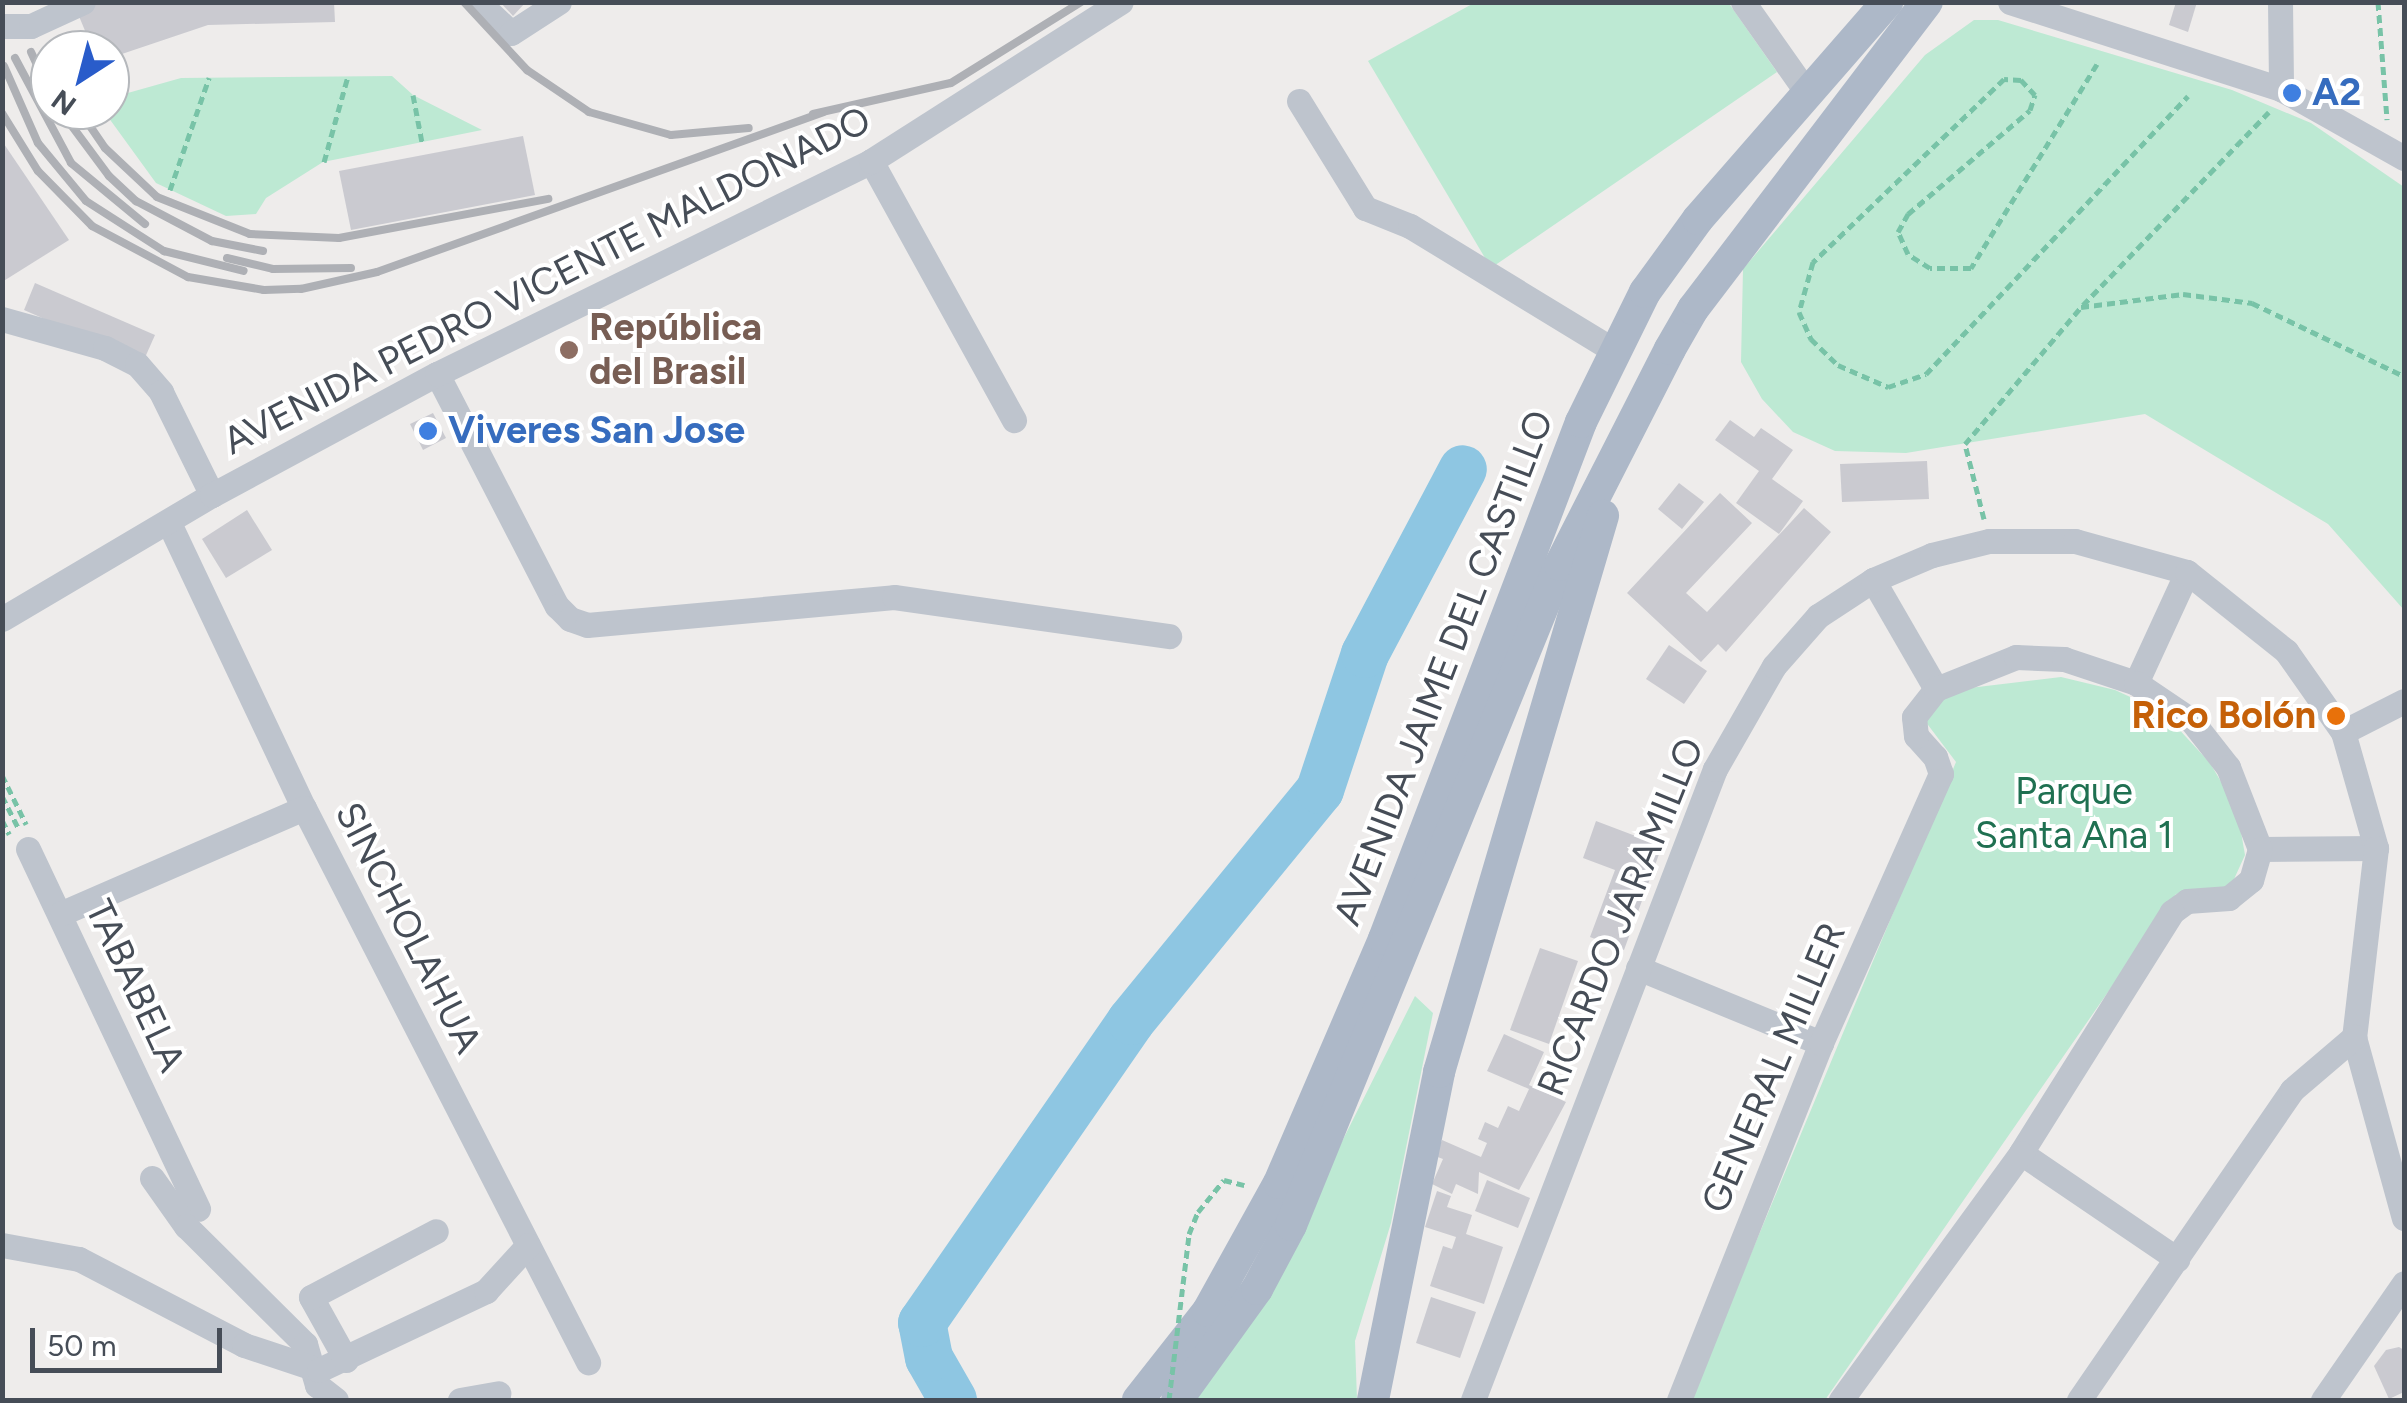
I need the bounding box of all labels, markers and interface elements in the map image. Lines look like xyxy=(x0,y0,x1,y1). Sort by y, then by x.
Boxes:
north arrow xyxy=(30,30,130,130)
place label: A2 xyxy=(2312,70,2361,116)
marker: A2 xyxy=(2281,82,2303,104)
text: N xyxy=(45,83,82,123)
street label: AVENIDA PEDRO VICENTE MALDONADO xyxy=(216,97,878,465)
place label: República del Brasil xyxy=(589,305,762,394)
marker: República del Brasil xyxy=(558,339,580,361)
street label: AVENIDA JAIME DEL CASTILLO xyxy=(1325,404,1563,932)
place label: Viveres San Jose xyxy=(448,408,745,454)
marker: Viveres San Jose xyxy=(417,420,439,442)
place label: Rico Bolón xyxy=(2131,693,2316,739)
marker: Rico Bolón xyxy=(2325,705,2347,727)
street label: RICARDO JARAMILLO xyxy=(1528,732,1714,1102)
park label: Parque Santa Ana 1 xyxy=(1975,769,2173,858)
street label: SINCHOLAHUA xyxy=(325,795,491,1061)
street label: TABABELA xyxy=(75,893,195,1079)
street label: GENERAL MILLER xyxy=(1692,916,1856,1220)
scale bar xyxy=(35,1308,228,1370)
text: 50 m xyxy=(47,1327,116,1364)

